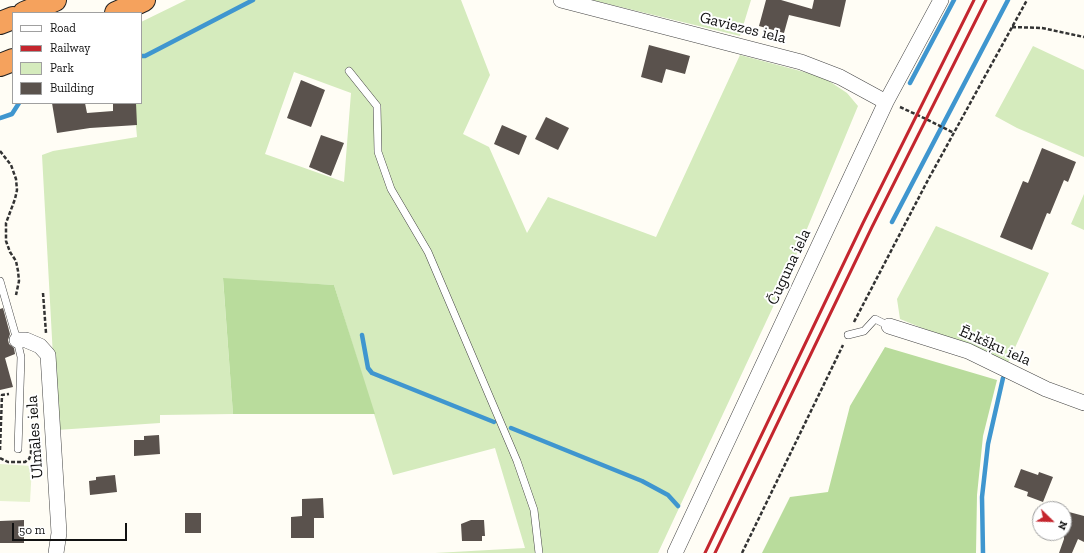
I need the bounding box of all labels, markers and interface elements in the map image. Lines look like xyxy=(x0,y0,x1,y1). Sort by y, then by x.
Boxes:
street label: Gaviezes iela xyxy=(698,8,788,48)
legend xyxy=(12,12,142,104)
text: Road xyxy=(50,21,76,35)
text: Railway xyxy=(50,41,91,55)
text: Park xyxy=(50,61,74,75)
text: Building xyxy=(50,81,94,95)
street label: Čuguna iela xyxy=(763,226,815,308)
street label: Ērkšķu iela xyxy=(956,322,1034,370)
street label: Ulmales iela xyxy=(23,395,47,479)
north arrow xyxy=(1032,501,1072,541)
scale bar xyxy=(14,515,129,541)
text: N xyxy=(1055,519,1070,532)
text: 50 m xyxy=(19,523,45,537)

